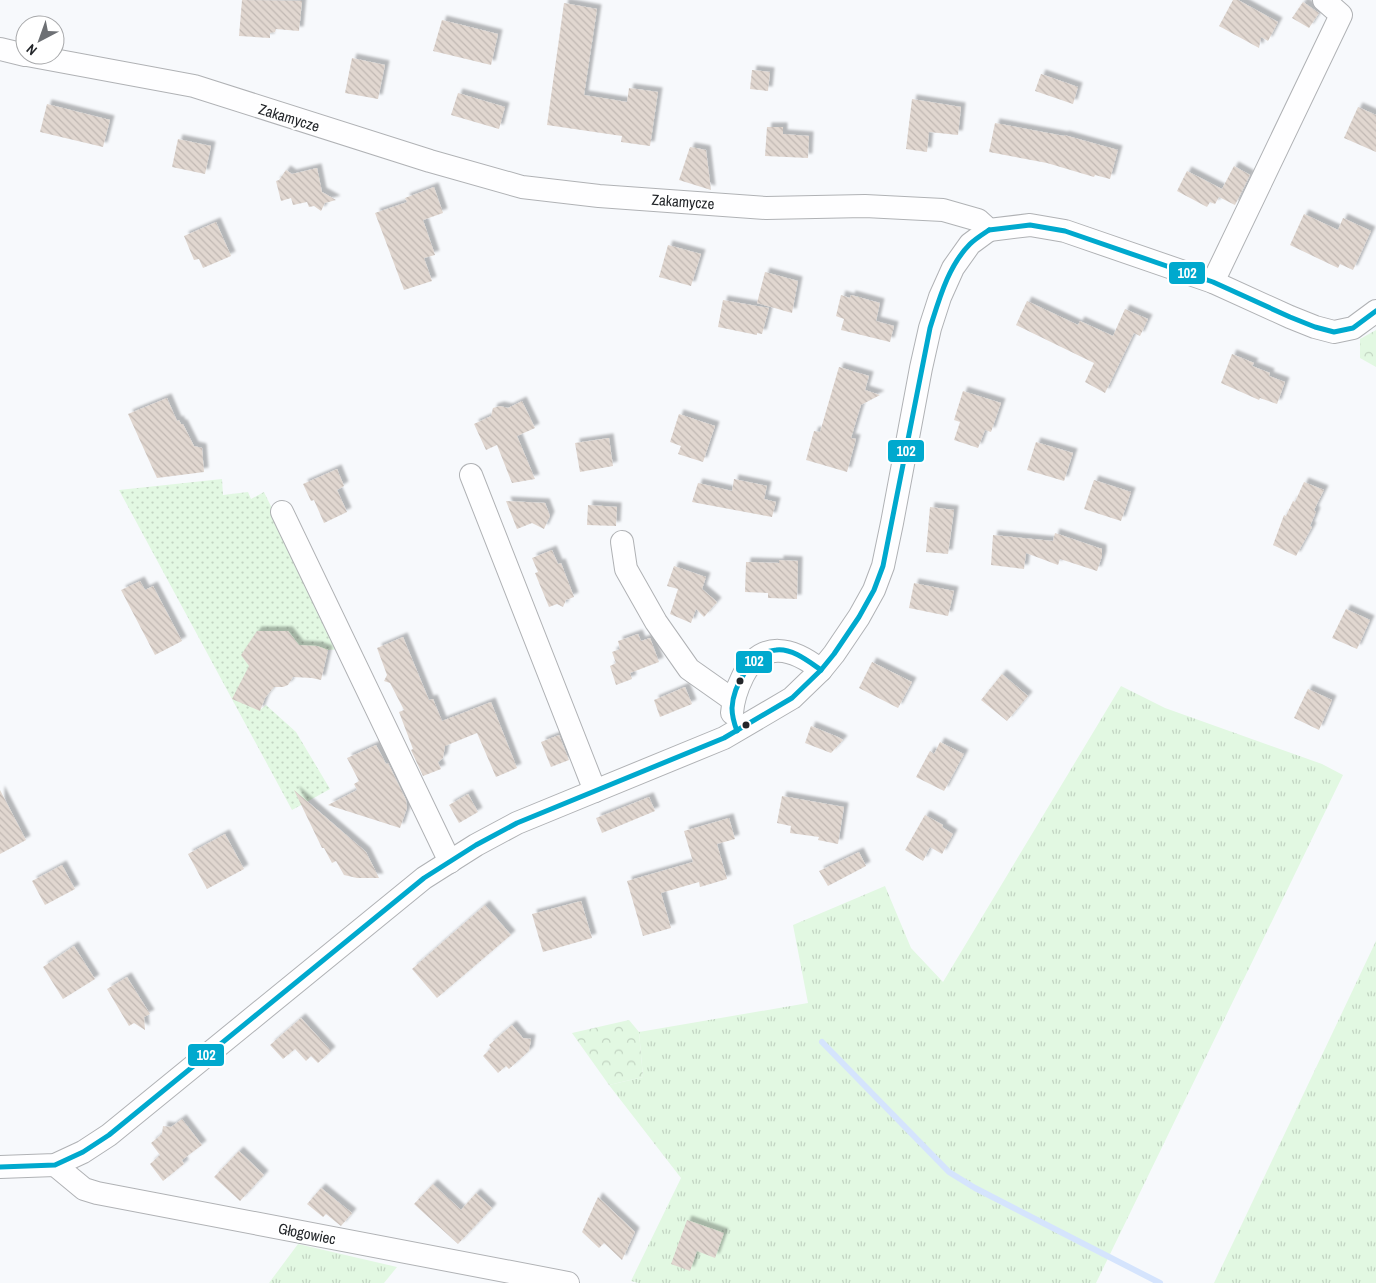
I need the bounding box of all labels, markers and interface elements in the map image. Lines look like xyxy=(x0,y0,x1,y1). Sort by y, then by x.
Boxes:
north arrow xyxy=(15,15,65,65)
text: N xyxy=(22,40,41,59)
street label: Zakamycze xyxy=(256,98,322,137)
street label: Zakamycze xyxy=(651,189,715,214)
line badge: 102 xyxy=(1168,261,1206,285)
text: 102 xyxy=(1177,264,1197,282)
line badge: 102 xyxy=(887,439,925,463)
text: 102 xyxy=(896,442,916,460)
line badge: 102 xyxy=(735,650,773,674)
text: 102 xyxy=(744,652,764,670)
unlabelled marker xyxy=(735,676,745,686)
unlabelled marker xyxy=(741,720,751,730)
line badge: 102 xyxy=(187,1043,225,1067)
text: 102 xyxy=(196,1046,216,1064)
street label: Głogowiec xyxy=(277,1218,338,1249)

